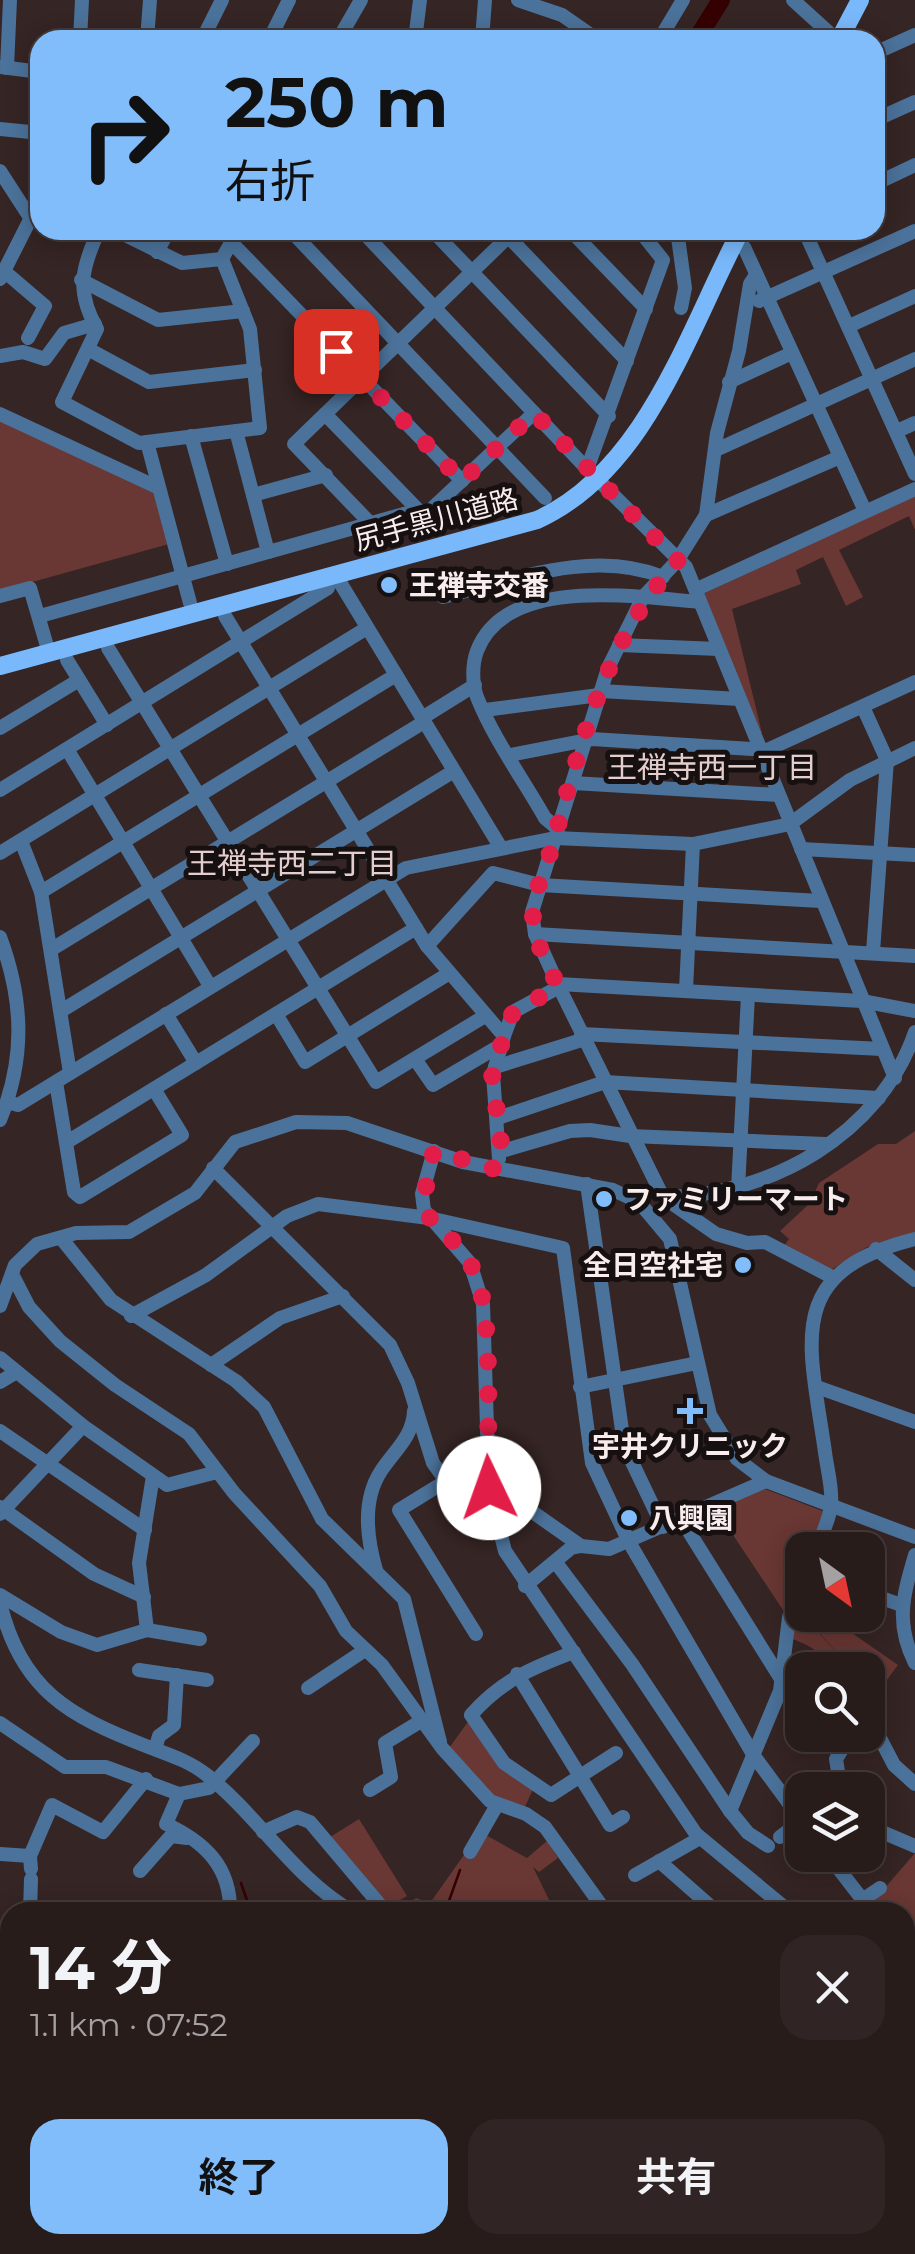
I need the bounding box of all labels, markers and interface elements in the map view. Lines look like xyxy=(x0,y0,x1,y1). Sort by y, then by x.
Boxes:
text: 250 m xyxy=(225,59,449,145)
icon: right xyxy=(60,70,190,200)
text: 右折 xyxy=(225,153,315,208)
pin xyxy=(294,309,379,394)
icon: arrive xyxy=(309,324,364,379)
street label: 尻手黒川道路 xyxy=(350,481,522,557)
place label: 王禅寺交番 xyxy=(409,568,549,602)
marker: 王禅寺交番 xyxy=(378,574,400,596)
district label: 王禅寺西一丁目 xyxy=(607,749,817,786)
district label: 王禅寺西二丁目 xyxy=(187,845,397,882)
place label: ファミリーマート xyxy=(624,1182,848,1216)
marker: ファミリーマート xyxy=(593,1188,615,1210)
place label: 全日空社宅 xyxy=(583,1248,723,1282)
marker: 全日空社宅 xyxy=(732,1254,754,1276)
marker: 宇井クリニック xyxy=(677,1398,703,1424)
place label: 宇井クリニック xyxy=(592,1429,788,1463)
position arrow xyxy=(437,1436,541,1540)
place label: 八興園 xyxy=(649,1501,733,1535)
marker: 八興園 xyxy=(618,1507,640,1529)
north arrow xyxy=(785,1532,885,1632)
map controls xyxy=(785,1532,885,1872)
button: search xyxy=(785,1652,885,1752)
button: layers xyxy=(785,1772,885,1872)
text: 14 分 xyxy=(30,1931,172,2004)
button: close xyxy=(780,1935,885,2040)
text: 1.1 km · 07:52 xyxy=(30,2005,228,2044)
button: 終了 xyxy=(30,2119,448,2234)
button: 共有 xyxy=(468,2119,885,2234)

